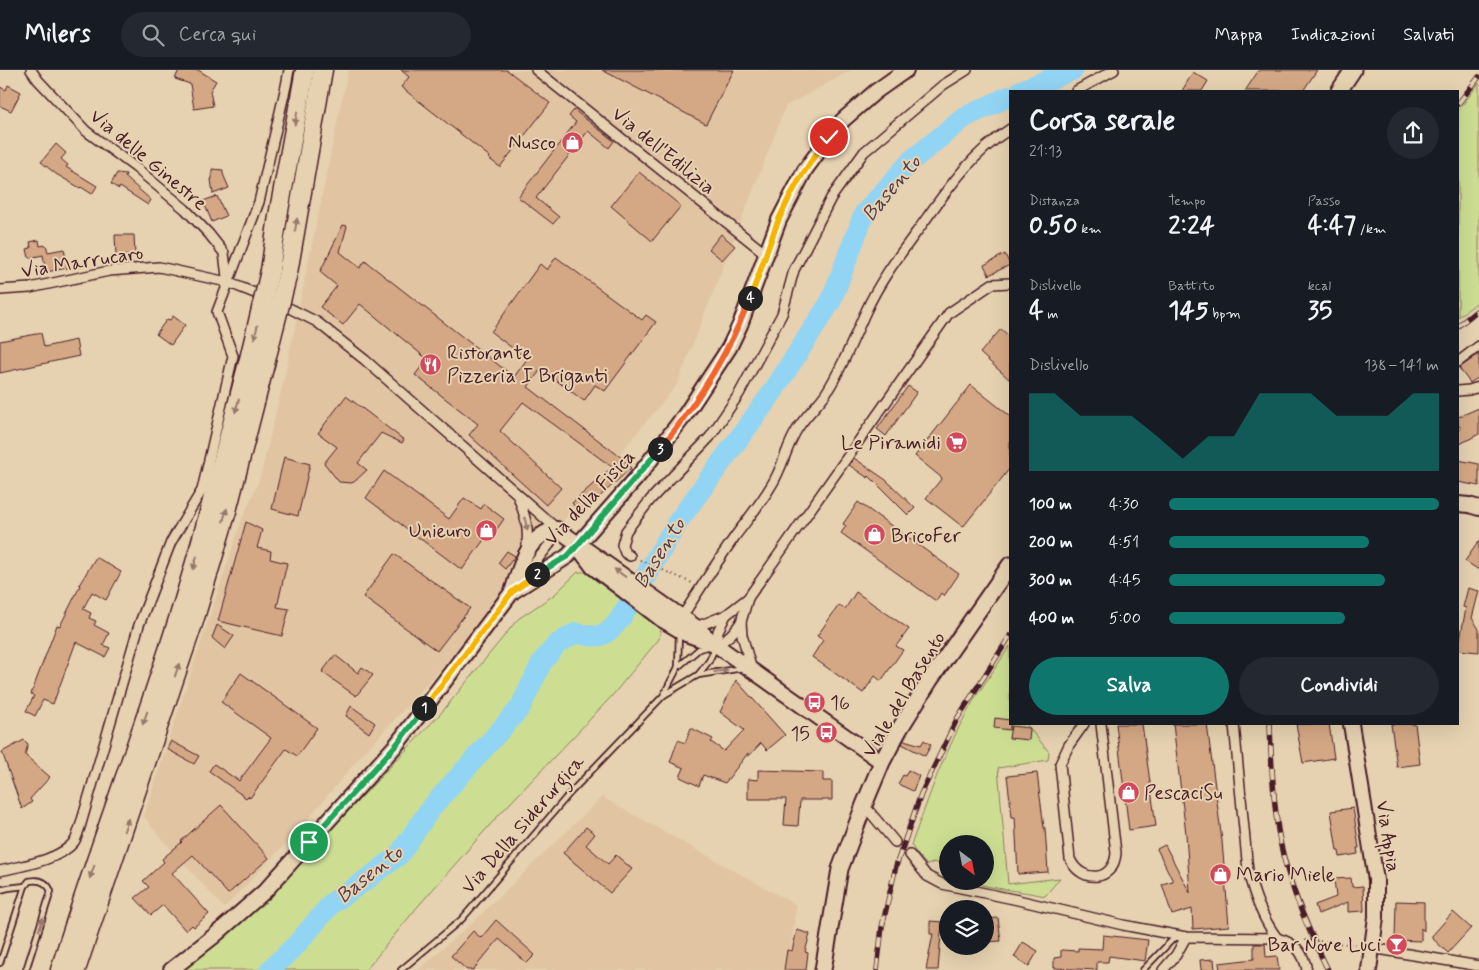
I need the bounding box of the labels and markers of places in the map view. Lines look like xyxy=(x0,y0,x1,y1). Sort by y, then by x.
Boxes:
pin xyxy=(808,116,850,158)
place label: Nusco xyxy=(508,130,556,157)
shop icon: Nusco xyxy=(560,130,584,154)
pin: 4 xyxy=(738,286,762,310)
place label: Ristorante Pizzeria I Briganti xyxy=(447,340,608,391)
restaurant icon: Ristorante Pizzeria I Briganti xyxy=(419,352,443,376)
place label: Le Piramidi xyxy=(841,430,941,457)
supermarket icon: Le Piramidi xyxy=(945,430,969,454)
pin: 3 xyxy=(648,436,672,462)
place label: Unieuro xyxy=(409,518,471,545)
shop icon: Unieuro xyxy=(475,518,499,542)
shop icon: BricoFer xyxy=(863,523,887,547)
place label: BricoFer xyxy=(891,523,962,550)
pin: 2 xyxy=(524,562,550,586)
bus stop icon: 16 xyxy=(802,690,826,714)
place label: 16 xyxy=(830,690,850,717)
pin: 1 xyxy=(412,696,436,720)
place label: 15 xyxy=(790,721,810,748)
bus stop icon: 15 xyxy=(814,721,838,745)
shop icon: PescaciSu xyxy=(1116,780,1140,804)
place label: PescaciSu xyxy=(1144,780,1223,807)
pin xyxy=(288,821,330,863)
shop icon: Mario Miele xyxy=(1208,862,1232,886)
place label: Mario Miele xyxy=(1236,862,1335,889)
place label: Bar Nove Luci xyxy=(1268,932,1381,959)
bar icon: Bar Nove Luci xyxy=(1385,932,1409,956)

